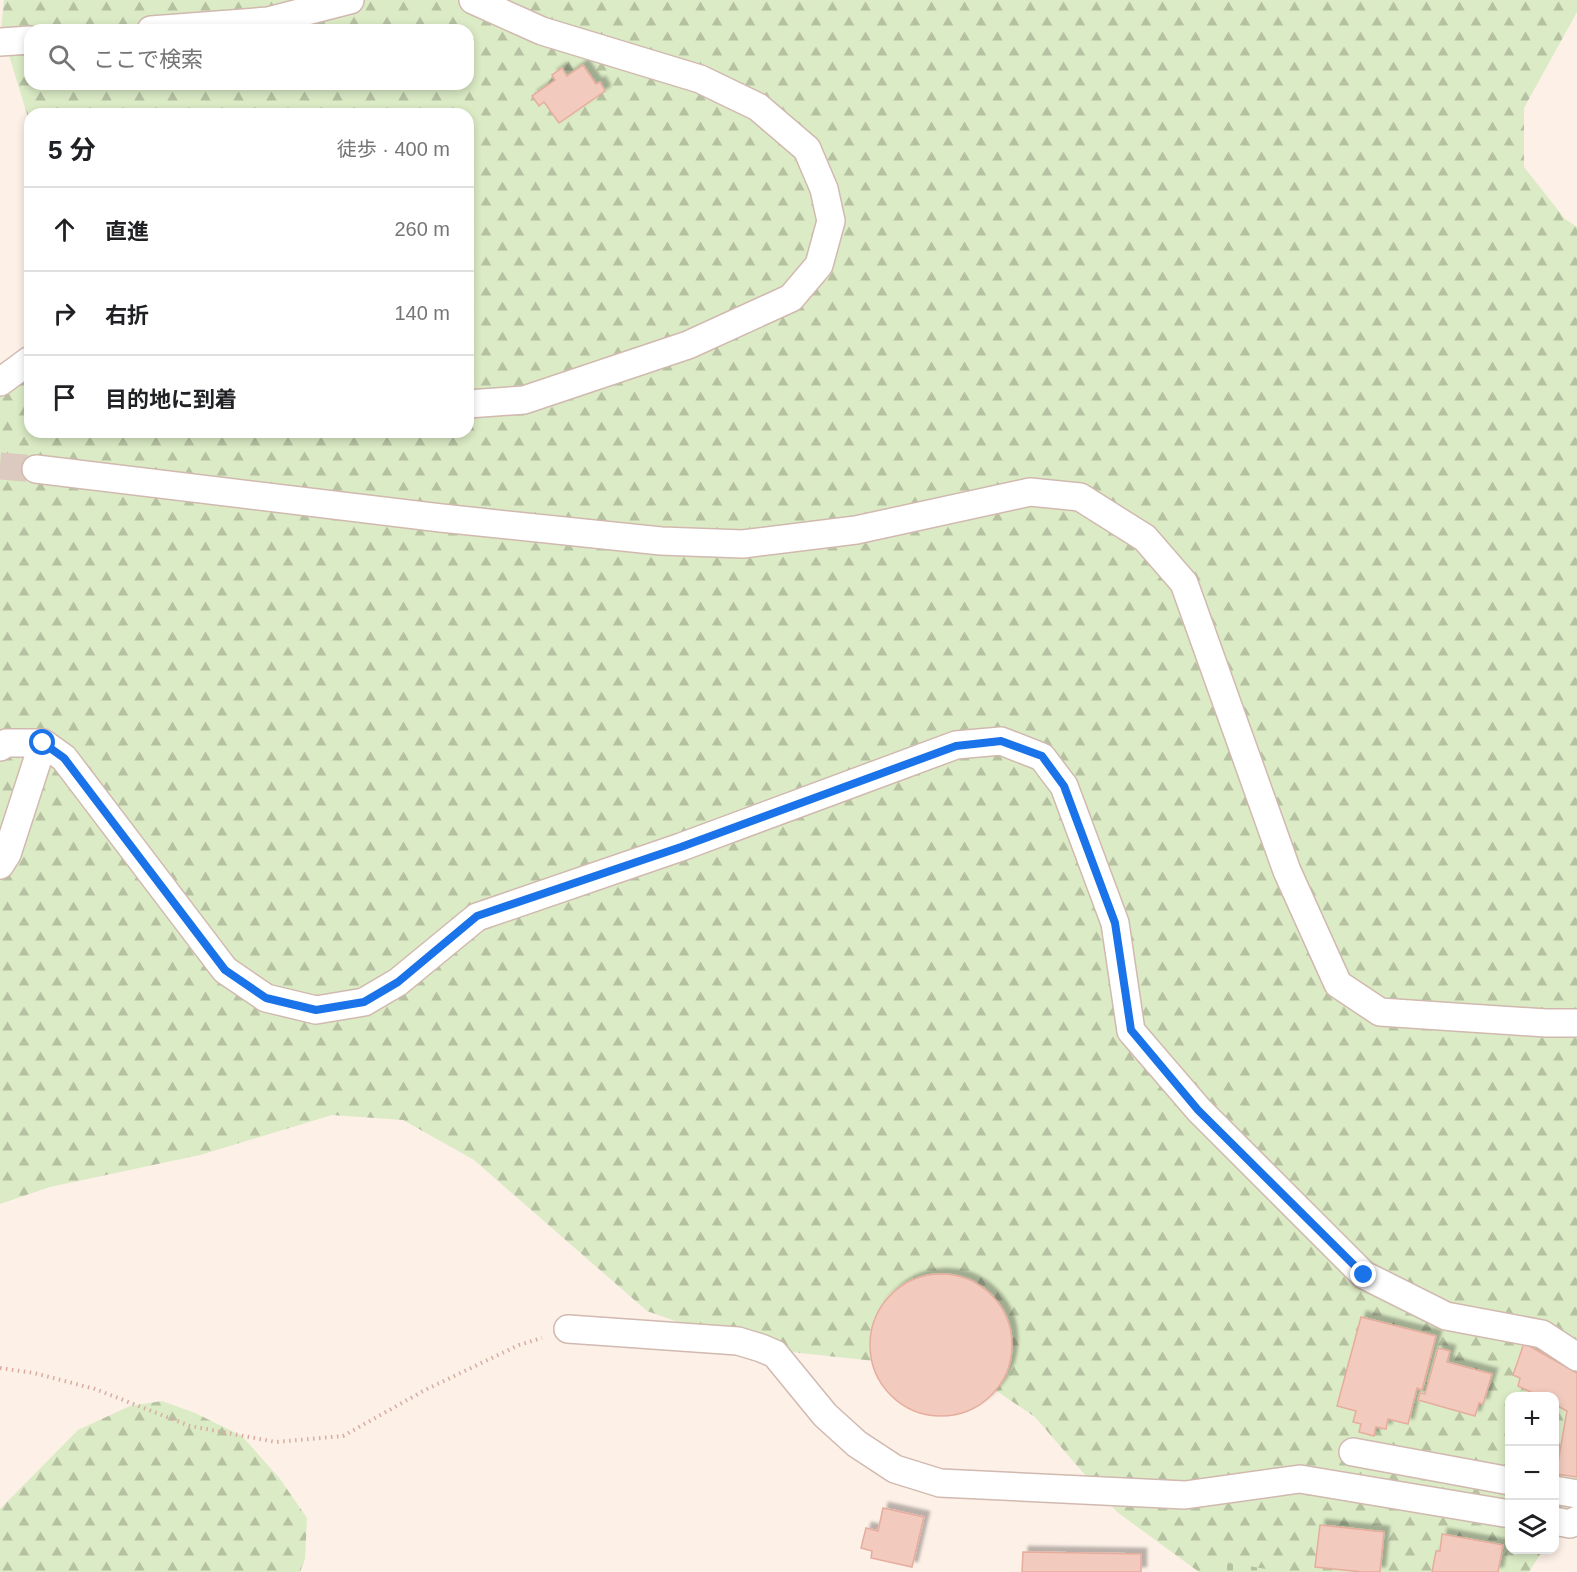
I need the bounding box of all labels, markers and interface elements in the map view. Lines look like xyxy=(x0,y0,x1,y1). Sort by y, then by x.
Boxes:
search box xyxy=(24,24,474,90)
icon: search xyxy=(45,41,78,74)
text: ここで検索 xyxy=(93,47,203,72)
text: 5 分 xyxy=(48,135,96,165)
text: 徒歩 · 400 m xyxy=(337,138,450,160)
icon: ahead xyxy=(48,213,81,246)
text: 260 m xyxy=(394,218,450,240)
text: 直進 xyxy=(105,219,149,244)
icon: right xyxy=(48,297,81,330)
text: 140 m xyxy=(394,302,450,324)
text: 右折 xyxy=(105,303,149,328)
icon: arrive xyxy=(48,381,81,414)
text: 目的地に到着 xyxy=(105,387,237,412)
route start xyxy=(29,729,55,755)
route end xyxy=(1350,1261,1376,1287)
map controls xyxy=(1505,1392,1559,1554)
button: + xyxy=(1505,1392,1559,1446)
button: − xyxy=(1505,1446,1559,1500)
button: layers xyxy=(1505,1500,1559,1554)

